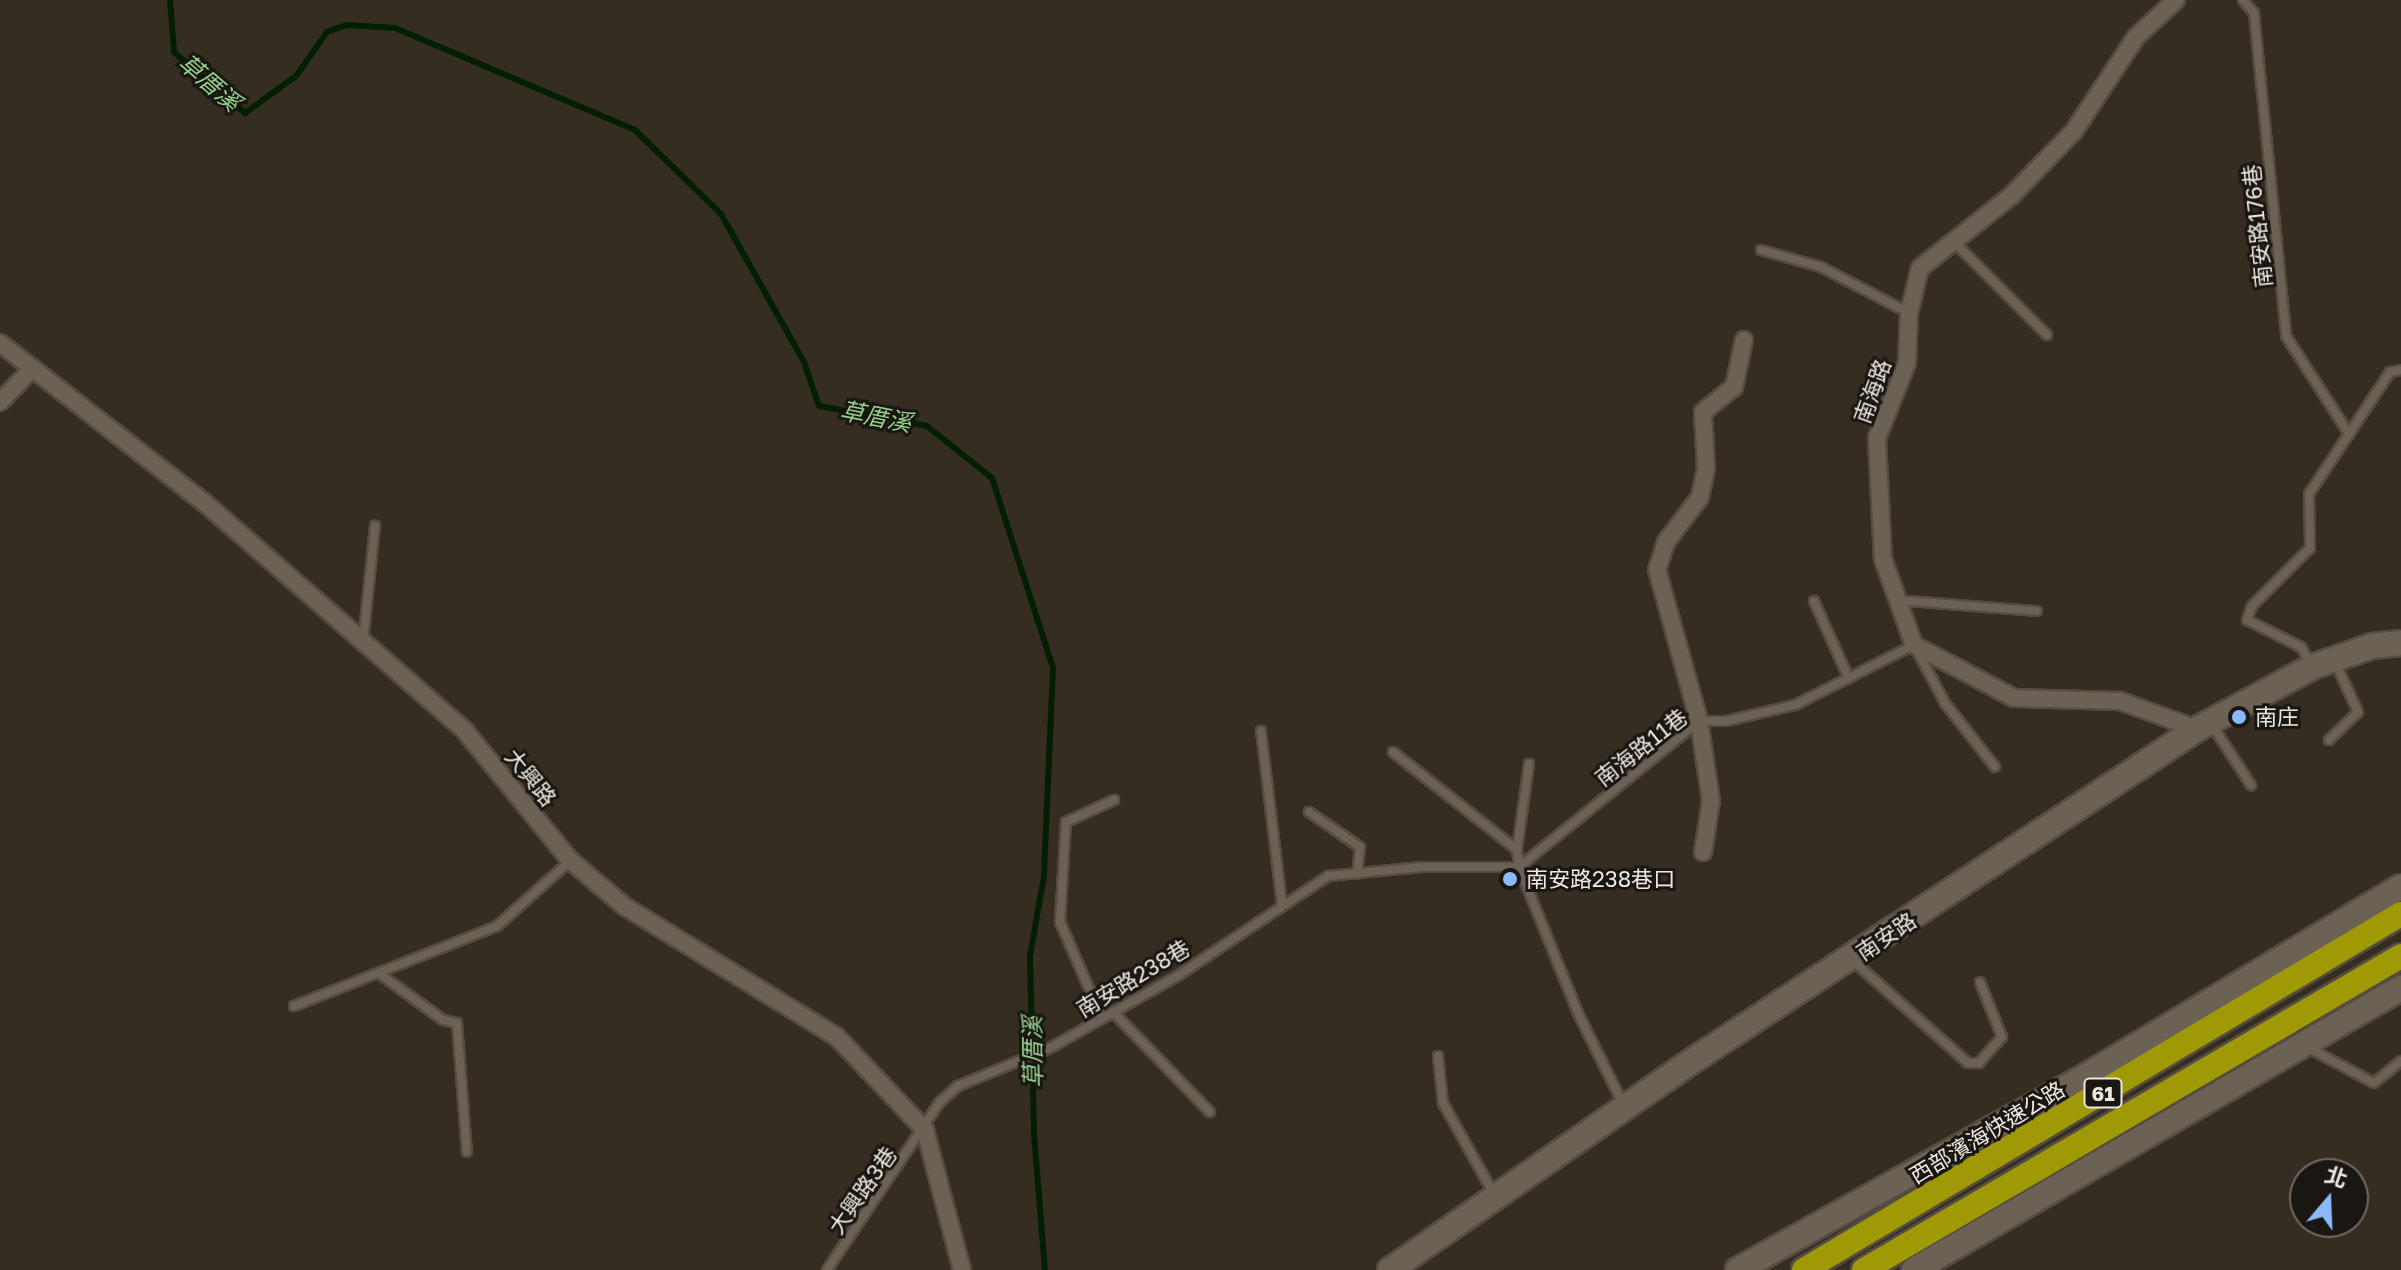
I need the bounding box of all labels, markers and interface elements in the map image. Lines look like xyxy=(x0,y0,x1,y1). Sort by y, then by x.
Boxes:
water label: 草厝溪 xyxy=(173,48,247,116)
street label: 南安路176巷 xyxy=(2237,163,2277,289)
street label: 南海路 xyxy=(1848,355,1896,427)
water label: 草厝溪 xyxy=(838,395,914,437)
street label: 南海路11巷 xyxy=(1590,703,1692,791)
place label: 南庄 xyxy=(2255,704,2299,730)
marker: 南庄 xyxy=(2230,708,2248,726)
street label: 大興路 xyxy=(500,743,562,811)
place label: 南安路238巷口 xyxy=(1526,866,1675,892)
marker: 南安路238巷口 xyxy=(1501,870,1519,888)
street label: 南安路 xyxy=(1851,907,1921,965)
street label: 南安路238巷 xyxy=(1072,934,1194,1022)
water label: 草厝溪 xyxy=(1017,1016,1047,1088)
street label: 西部濱海快速公路 xyxy=(1905,1075,2069,1189)
road number: 61 xyxy=(2083,1077,2123,1109)
street label: 大興路3巷 xyxy=(822,1141,902,1239)
north arrow xyxy=(2289,1158,2369,1238)
text: 北 xyxy=(2322,1160,2351,1193)

